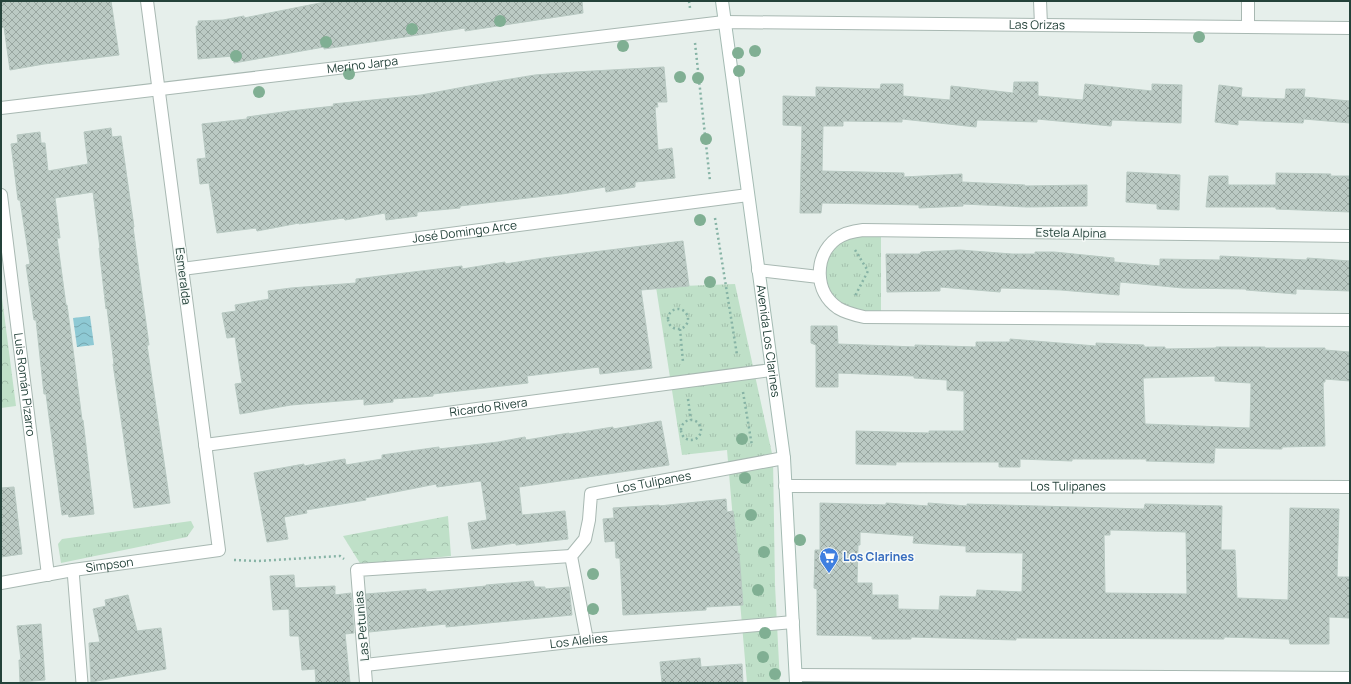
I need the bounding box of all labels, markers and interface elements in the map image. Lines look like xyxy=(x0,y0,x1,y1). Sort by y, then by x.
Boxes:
street label: Las Orizas xyxy=(1009,16,1065,33)
street label: Merino Jarpa xyxy=(326,52,399,77)
street label: José Domingo Arce xyxy=(411,216,518,247)
street label: Estela Alpina xyxy=(1036,223,1107,242)
street label: Esmeralda xyxy=(172,246,195,306)
street label: Avenida Los Clarines xyxy=(753,283,785,398)
street label: Luis Román Pizarro xyxy=(10,332,40,437)
street label: Ricardo Rivera xyxy=(448,393,529,421)
street label: Los Tulipanes xyxy=(615,467,692,497)
street label: Los Tulipanes xyxy=(1030,477,1106,495)
supermarket icon: Los Clarines xyxy=(818,546,840,574)
place label: Los Clarines xyxy=(843,548,914,565)
street label: Simpson xyxy=(84,553,134,576)
street label: Las Petunias xyxy=(350,590,373,662)
street label: Los Alelies xyxy=(549,629,608,652)

